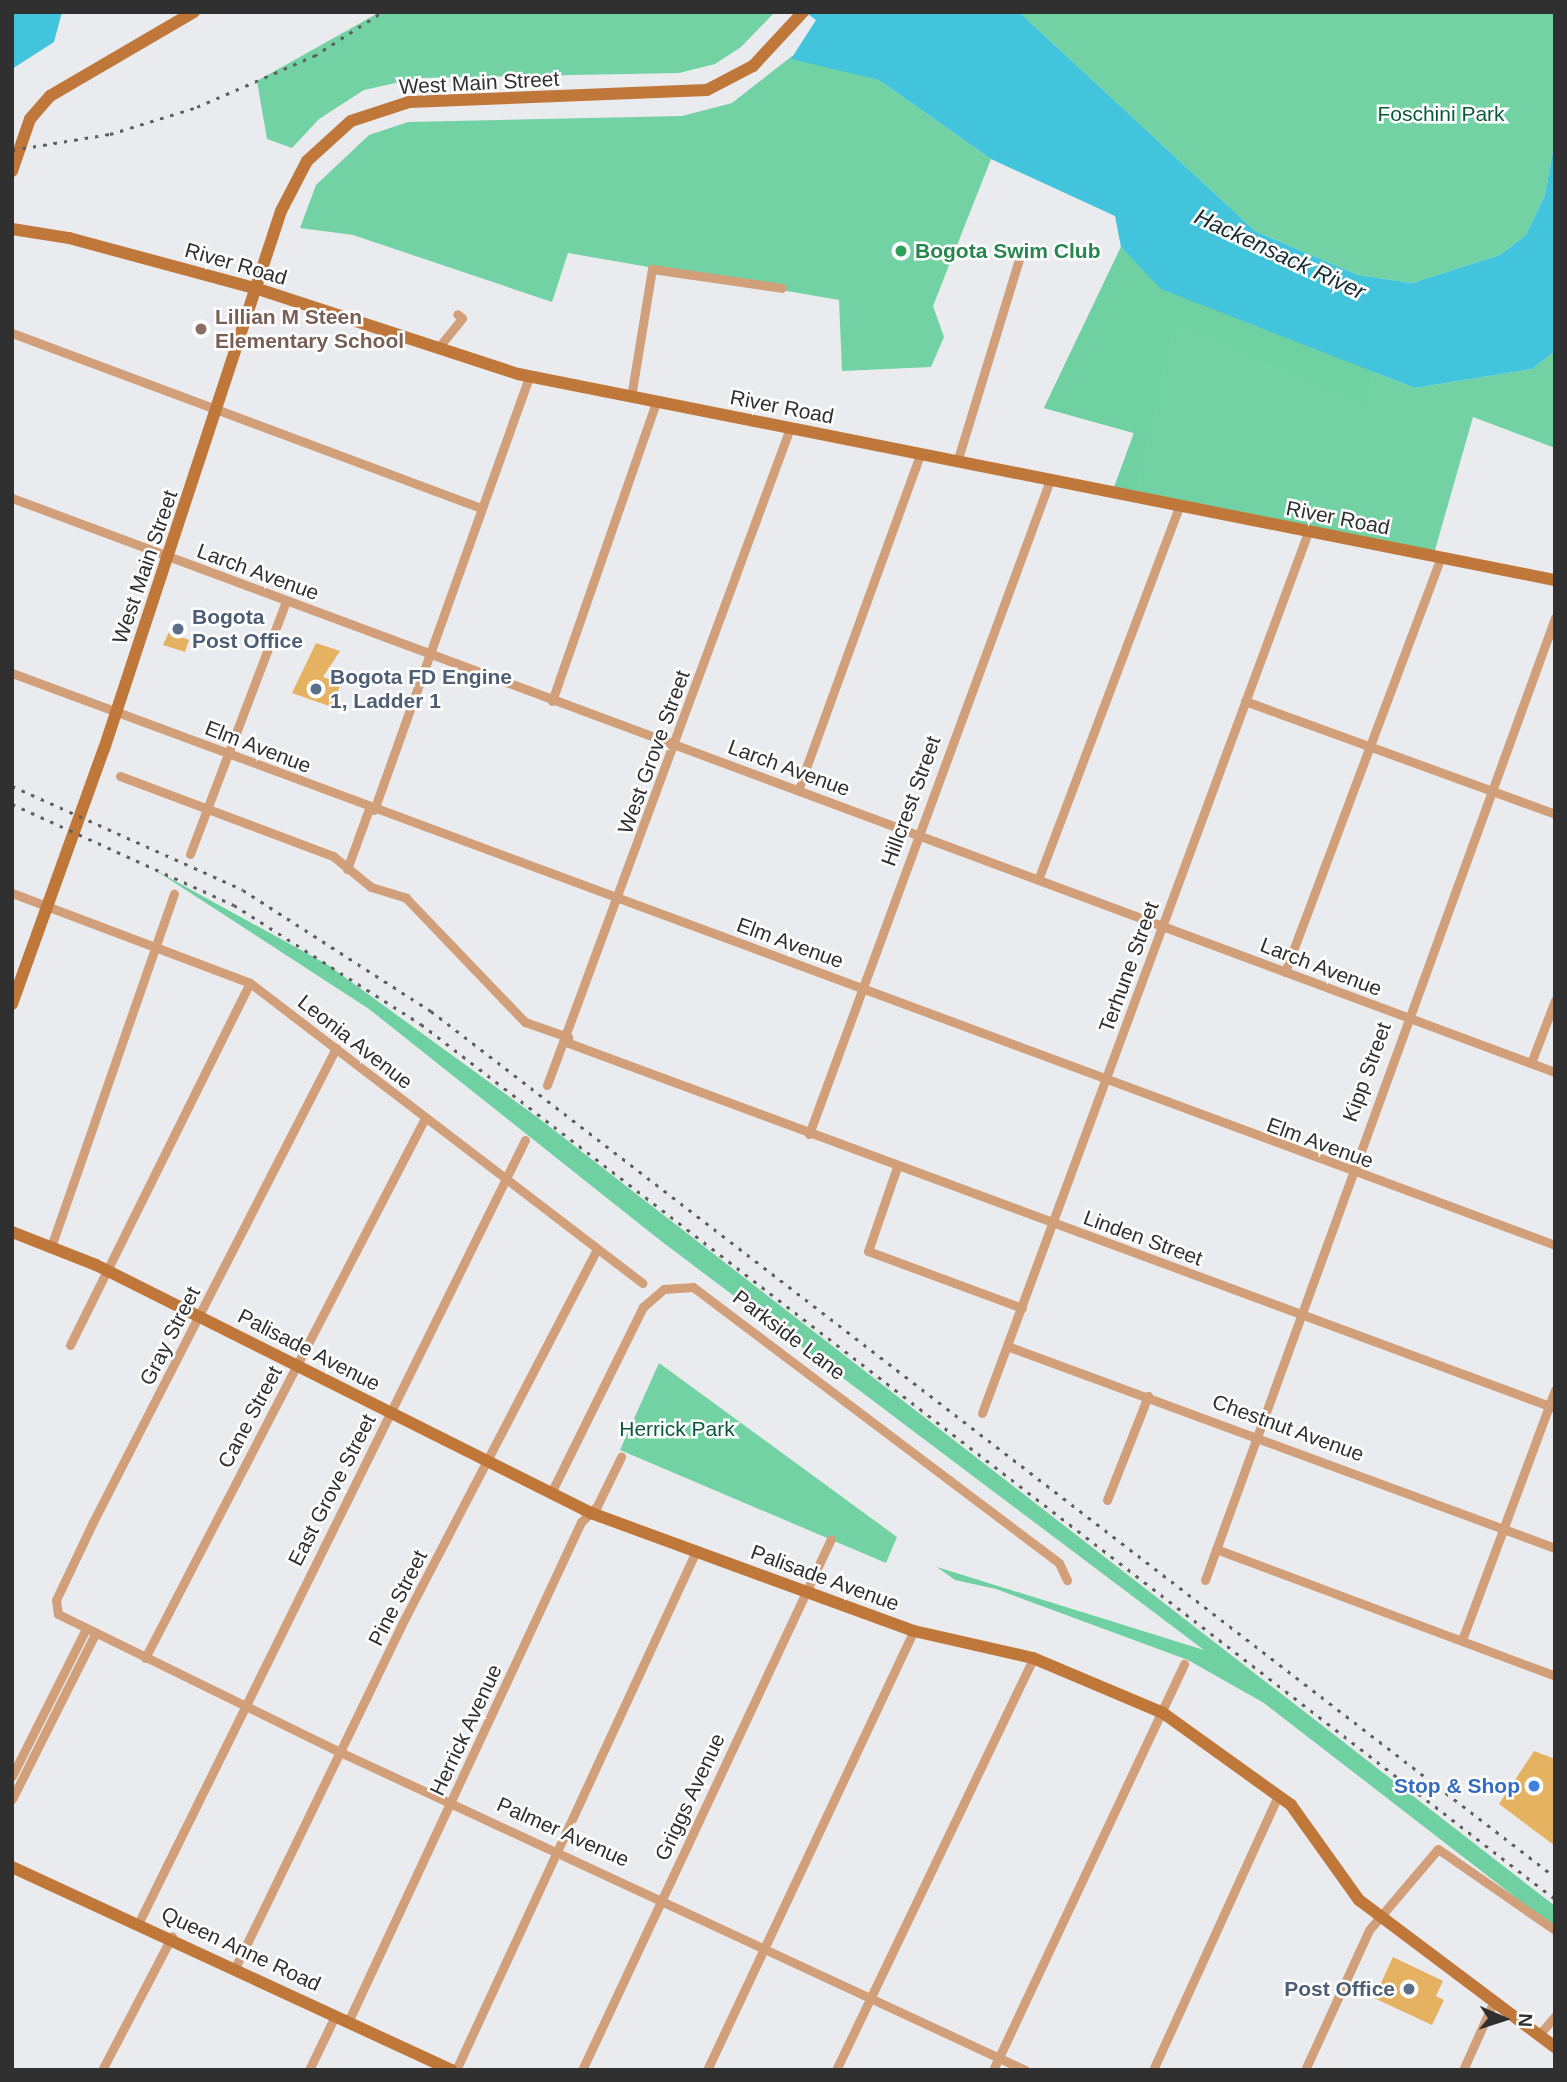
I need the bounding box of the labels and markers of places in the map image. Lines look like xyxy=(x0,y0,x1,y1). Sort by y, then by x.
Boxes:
place label: Bogota Swim Club xyxy=(915,238,1100,264)
marker: Bogota Swim Club xyxy=(893,243,909,259)
place label: Lillian M Steen Elementary School xyxy=(215,304,404,354)
marker: Lillian M Steen Elementary School xyxy=(193,321,209,337)
place label: Bogota Post Office xyxy=(192,604,303,654)
marker: Bogota Post Office xyxy=(170,621,186,637)
place label: Bogota FD Engine 1, Ladder 1 xyxy=(330,664,512,714)
marker: Bogota FD Engine 1, Ladder 1 xyxy=(308,681,324,697)
place label: Stop & Shop xyxy=(1394,1773,1520,1799)
marker: Stop & Shop xyxy=(1526,1778,1542,1794)
place label: Post Office xyxy=(1284,1976,1395,2002)
marker: Post Office xyxy=(1401,1981,1417,1997)

